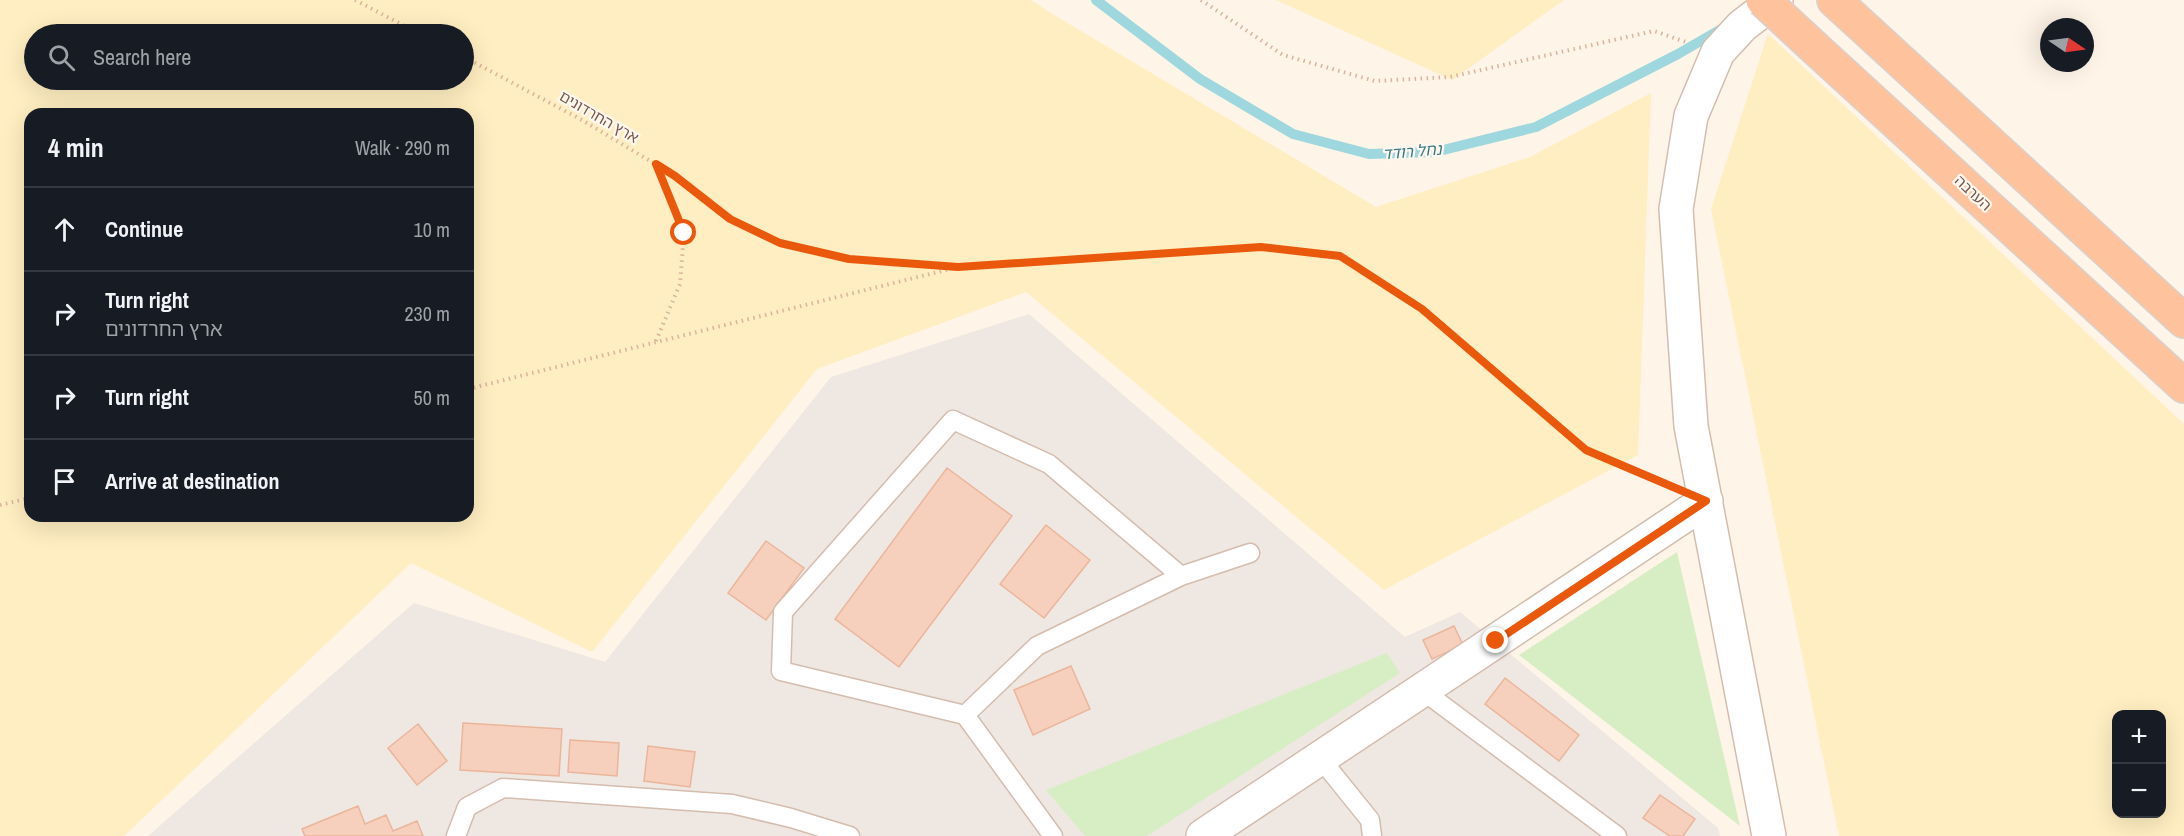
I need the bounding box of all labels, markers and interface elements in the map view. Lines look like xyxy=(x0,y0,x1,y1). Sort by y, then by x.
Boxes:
north arrow xyxy=(2040,18,2094,72)
search box xyxy=(24,24,474,90)
icon: search xyxy=(45,41,78,74)
text: Search here xyxy=(93,42,191,72)
street label: ארץ החרדונים xyxy=(556,85,643,148)
text: 4 min xyxy=(48,130,104,165)
text: Walk · 290 m xyxy=(355,134,450,161)
water label: נחל רודד xyxy=(1382,137,1443,165)
street label: הערבה xyxy=(1950,170,1996,215)
icon: ahead xyxy=(48,213,81,246)
text: Continue xyxy=(105,214,183,244)
text: 10 m xyxy=(414,216,450,243)
route start xyxy=(670,219,696,245)
text: Turn right xyxy=(105,285,189,315)
icon: right xyxy=(48,297,81,330)
text: 230 m xyxy=(404,300,450,327)
text: ארץ החרדונים xyxy=(105,315,223,342)
icon: right xyxy=(48,381,81,414)
text: Turn right xyxy=(105,382,189,412)
text: 50 m xyxy=(414,384,450,411)
icon: arrive xyxy=(48,465,81,498)
text: Arrive at destination xyxy=(105,466,279,496)
route end xyxy=(1482,627,1508,653)
map controls xyxy=(2112,710,2166,818)
button: + xyxy=(2112,710,2166,764)
button: − xyxy=(2112,764,2166,818)

